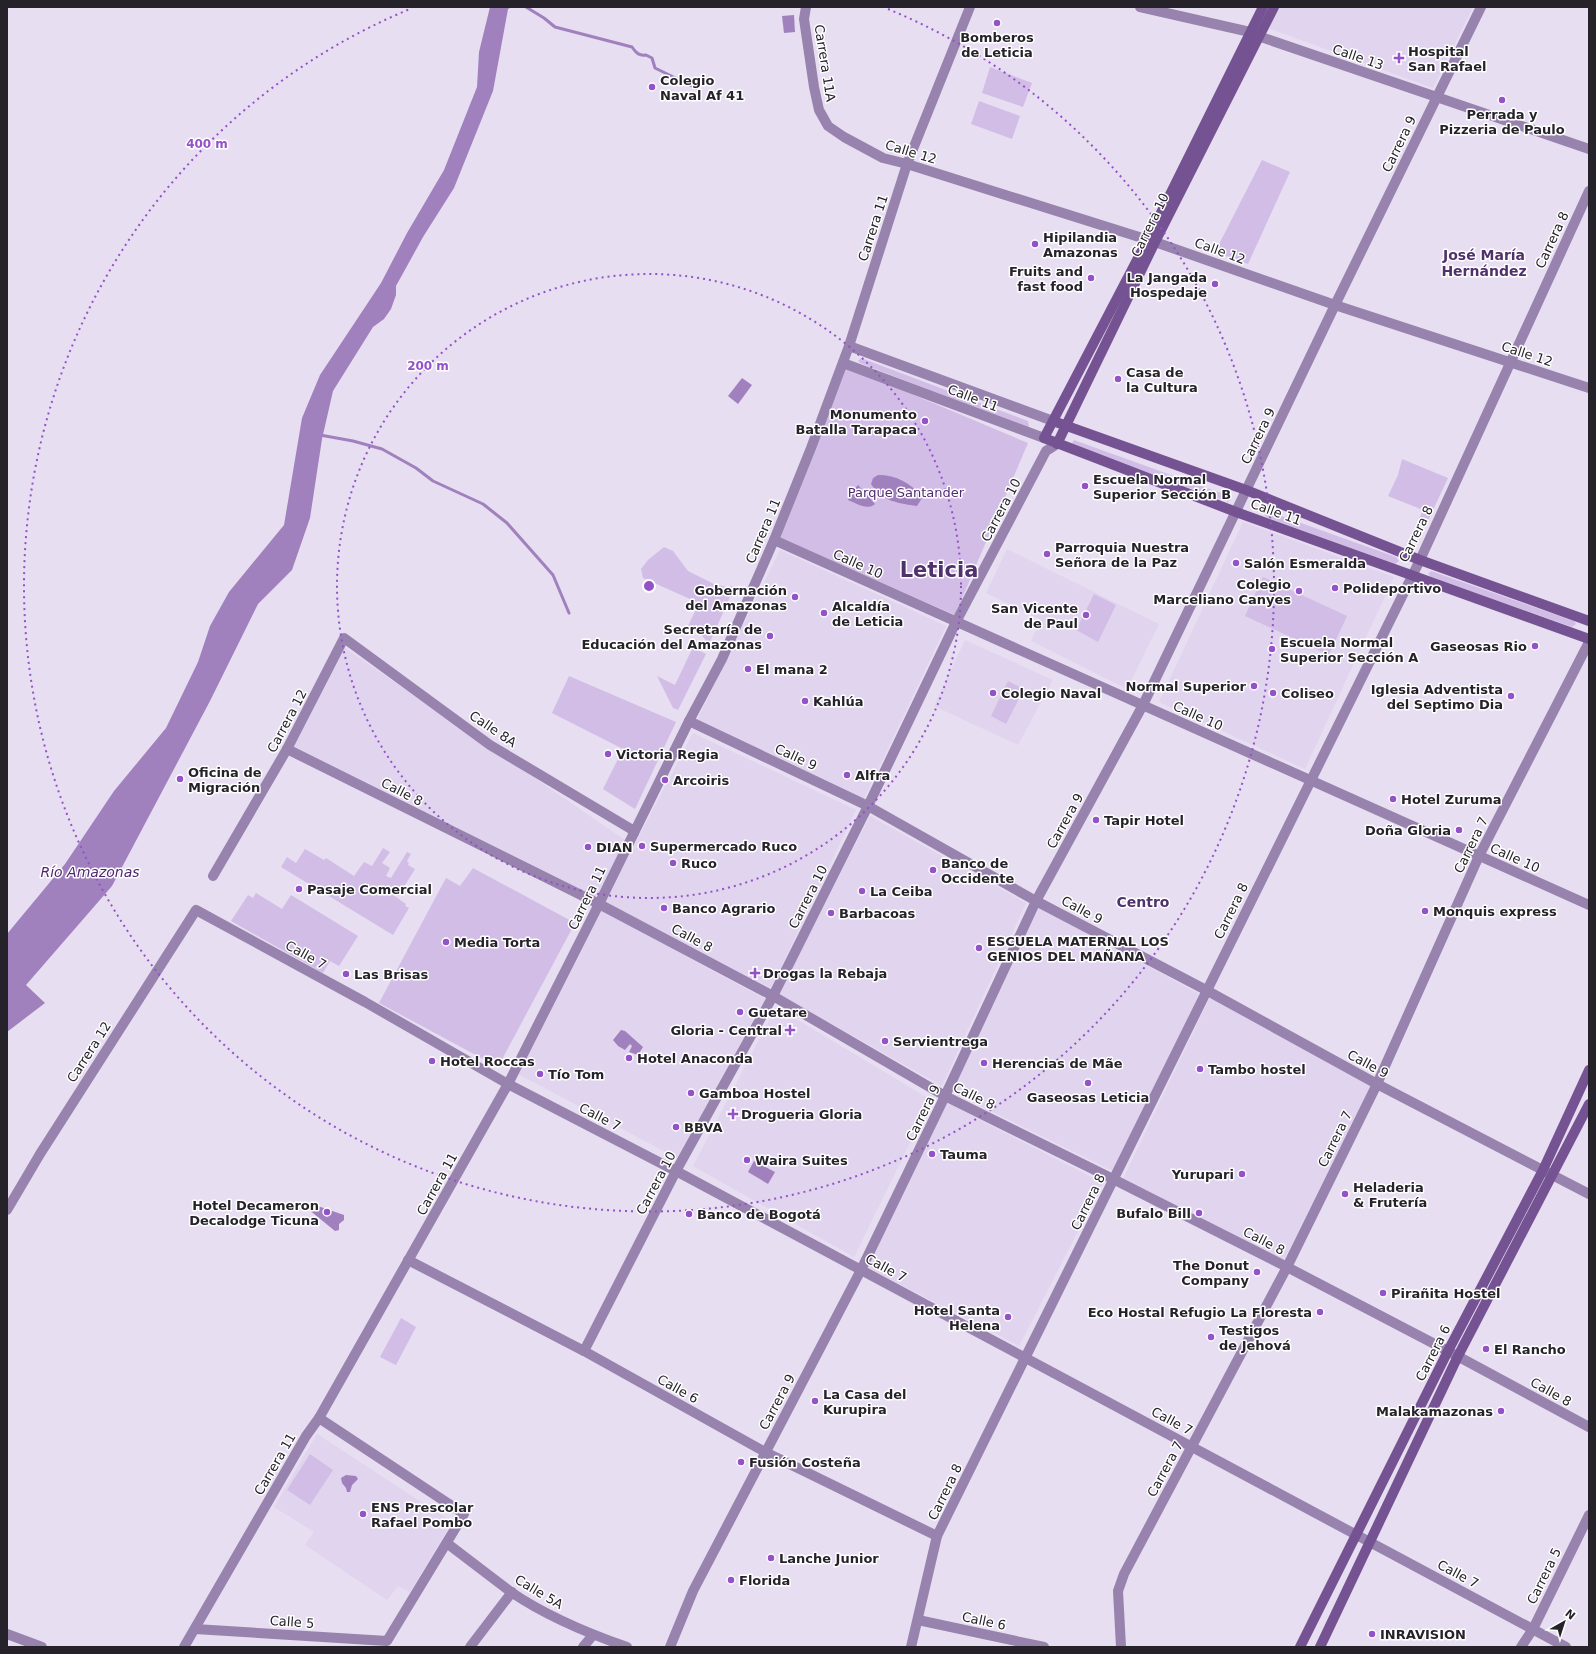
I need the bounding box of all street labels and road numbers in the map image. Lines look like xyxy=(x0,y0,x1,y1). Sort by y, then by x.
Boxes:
street label: Carrera 11A xyxy=(811,23,839,103)
street label: Calle 13 xyxy=(1331,41,1385,73)
street label: Carrera 9 xyxy=(1379,113,1419,175)
street label: Calle 12 xyxy=(883,137,939,167)
street label: Carrera 10 xyxy=(1128,191,1172,259)
street label: Carrera 11 xyxy=(855,193,891,263)
street label: Carrera 8 xyxy=(1532,209,1572,271)
street label: Calle 12 xyxy=(1193,235,1247,267)
street label: Calle 12 xyxy=(1500,339,1554,369)
street label: Calle 11 xyxy=(946,382,1000,414)
street label: Carrera 9 xyxy=(1238,405,1278,467)
street label: Carrera 10 xyxy=(978,476,1024,544)
street label: Carrera 11 xyxy=(743,496,783,566)
street label: Calle 11 xyxy=(1249,496,1303,528)
street label: Carrera 8 xyxy=(1396,503,1436,565)
street label: Calle 10 xyxy=(831,546,885,582)
street label: Carrera 12 xyxy=(264,687,310,755)
street label: Calle 10 xyxy=(1171,698,1225,734)
street label: Calle 8A xyxy=(467,708,519,750)
street label: Calle 9 xyxy=(773,741,819,773)
street label: Calle 8 xyxy=(379,775,425,809)
street label: Carrera 9 xyxy=(1044,791,1086,851)
street label: Carrera 7 xyxy=(1451,814,1491,876)
street label: Calle 10 xyxy=(1488,840,1542,876)
street label: Carrera 10 xyxy=(786,863,830,931)
street label: Carrera 11 xyxy=(565,864,609,932)
street label: Carrera 8 xyxy=(1211,880,1251,942)
street label: Calle 9 xyxy=(1059,893,1105,927)
street label: Calle 8 xyxy=(669,921,715,955)
street label: Calle 7 xyxy=(283,938,329,972)
street label: Carrera 12 xyxy=(64,1019,114,1085)
street label: Calle 9 xyxy=(1345,1047,1391,1081)
street label: Calle 8 xyxy=(951,1079,997,1113)
street label: Carrera 9 xyxy=(903,1082,943,1144)
street label: Calle 7 xyxy=(577,1100,623,1134)
street label: Carrera 7 xyxy=(1315,1108,1355,1170)
street label: Carrera 10 xyxy=(633,1149,679,1217)
street label: Carrera 11 xyxy=(414,1150,460,1218)
street label: Carrera 8 xyxy=(1068,1171,1108,1233)
street label: Calle 8 xyxy=(1241,1224,1287,1258)
street label: Calle 7 xyxy=(863,1251,909,1285)
street label: Carrera 6 xyxy=(1412,1322,1454,1384)
street label: Calle 6 xyxy=(655,1372,701,1406)
street label: Carrera 9 xyxy=(756,1372,798,1432)
street label: Calle 8 xyxy=(1528,1375,1574,1409)
street label: Calle 7 xyxy=(1149,1404,1195,1438)
street label: Carrera 11 xyxy=(251,1430,299,1498)
street label: Carrera 7 xyxy=(1144,1439,1186,1499)
street label: Carrera 8 xyxy=(925,1461,965,1523)
street label: Carrera 5 xyxy=(1524,1545,1564,1607)
street label: Calle 7 xyxy=(1435,1557,1481,1591)
street label: Calle 5A xyxy=(512,1572,566,1612)
street label: Calle 6 xyxy=(961,1609,1007,1633)
street label: Calle 5 xyxy=(269,1613,315,1631)

